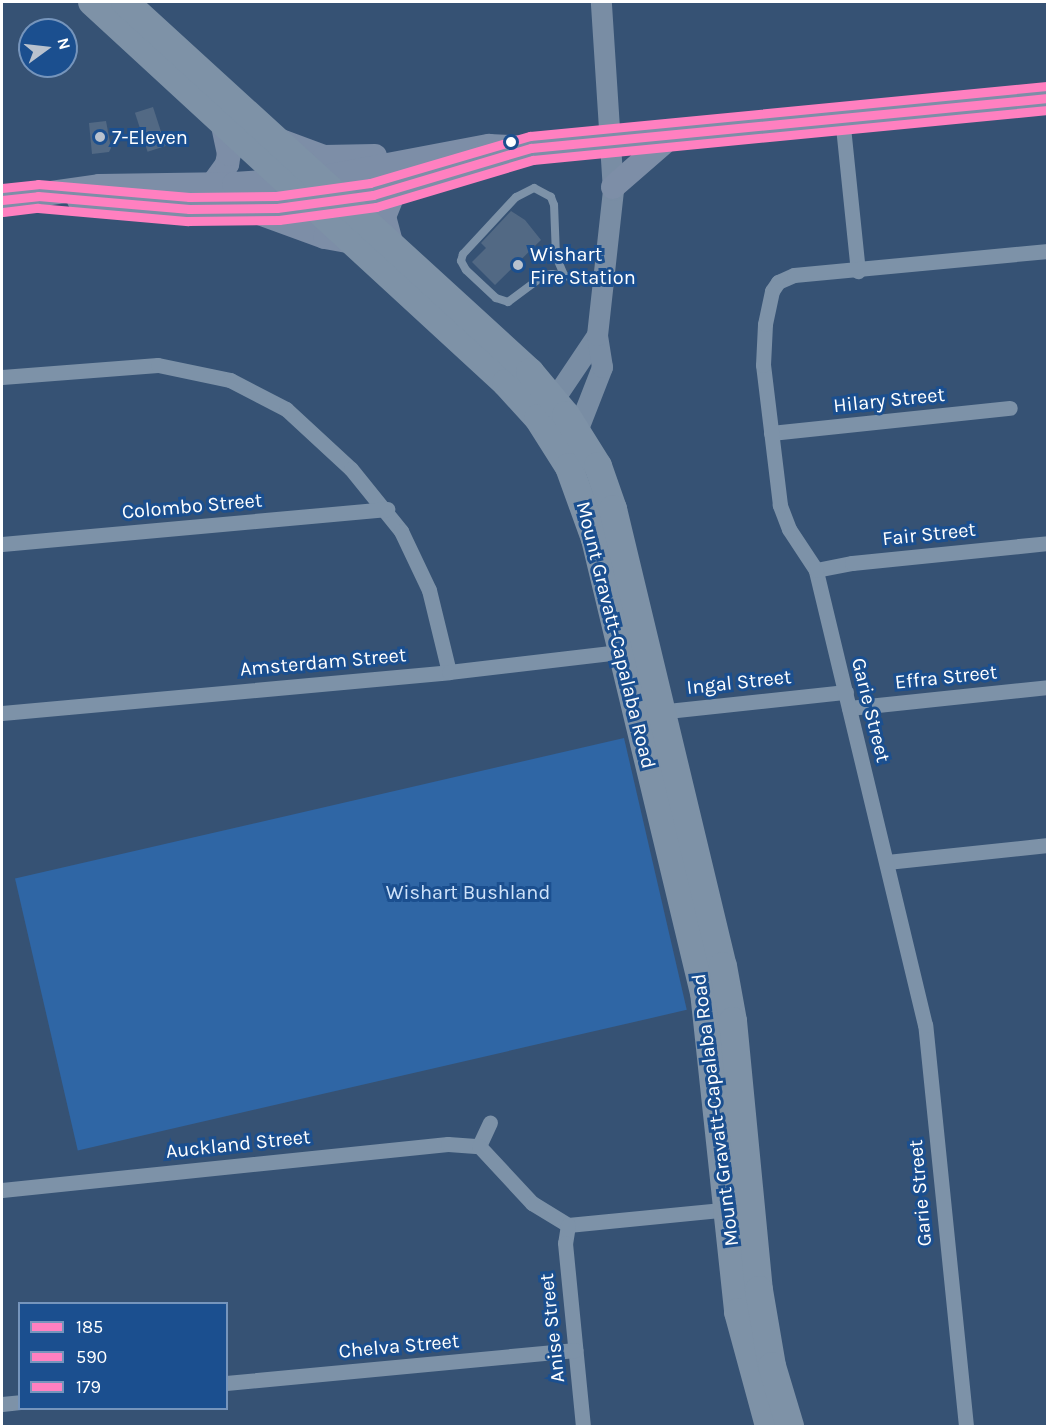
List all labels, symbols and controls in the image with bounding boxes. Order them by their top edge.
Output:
north arrow [18,18,78,78]
text: N [53,36,75,52]
place label: 7-Eleven [112,125,188,149]
marker: 7-Eleven [93,130,107,144]
unlabelled marker [505,136,517,148]
place label: Wishart Fire Station [530,242,636,289]
marker: Wishart Fire Station [511,258,525,272]
street label: Hilary Street [832,382,946,418]
street label: Colombo Street [121,488,263,524]
street label: Mount Gravatt-Capalaba Road [571,499,661,771]
street label: Fair Street [881,517,977,551]
street label: Amsterdam Street [239,643,407,681]
street label: Garie Street [846,655,896,765]
street label: Effra Street [894,660,998,694]
street label: Ingal Street [685,665,793,699]
park label: Wishart Bushland [386,880,550,904]
street label: Mount Gravatt-Capalaba Road [686,972,744,1248]
street label: Auckland Street [164,1124,312,1164]
street label: Garie Street [903,1139,937,1247]
street label: Anise Street [534,1272,570,1384]
legend [18,1302,228,1410]
text: 185 [76,1316,103,1338]
street label: Chelva Street [338,1329,460,1363]
text: 590 [76,1346,107,1368]
text: 179 [76,1376,101,1398]

